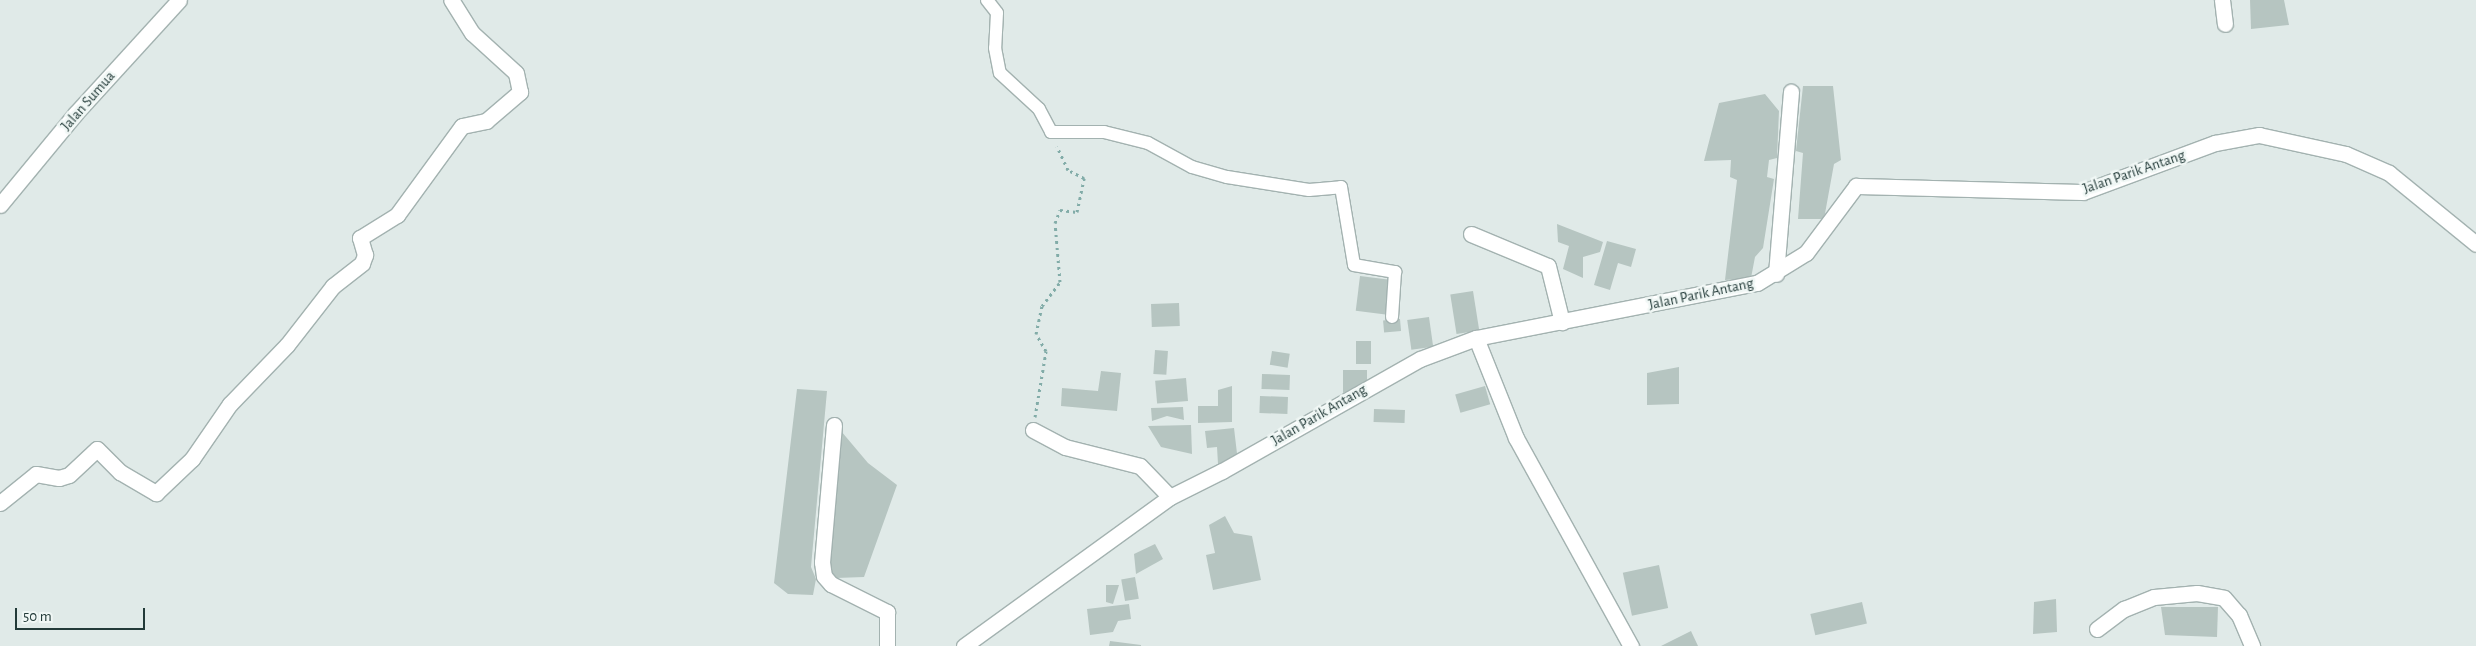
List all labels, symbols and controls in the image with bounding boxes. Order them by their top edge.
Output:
street label: Jalan Sumua [57,67,119,135]
street label: Jalan Parik Antang [2081,146,2187,198]
street label: Jalan Parik Antang [1647,274,1755,314]
street label: Jalan Parik Antang [1268,380,1370,450]
scale bar [18,598,148,630]
text: 50 m [23,609,52,624]

